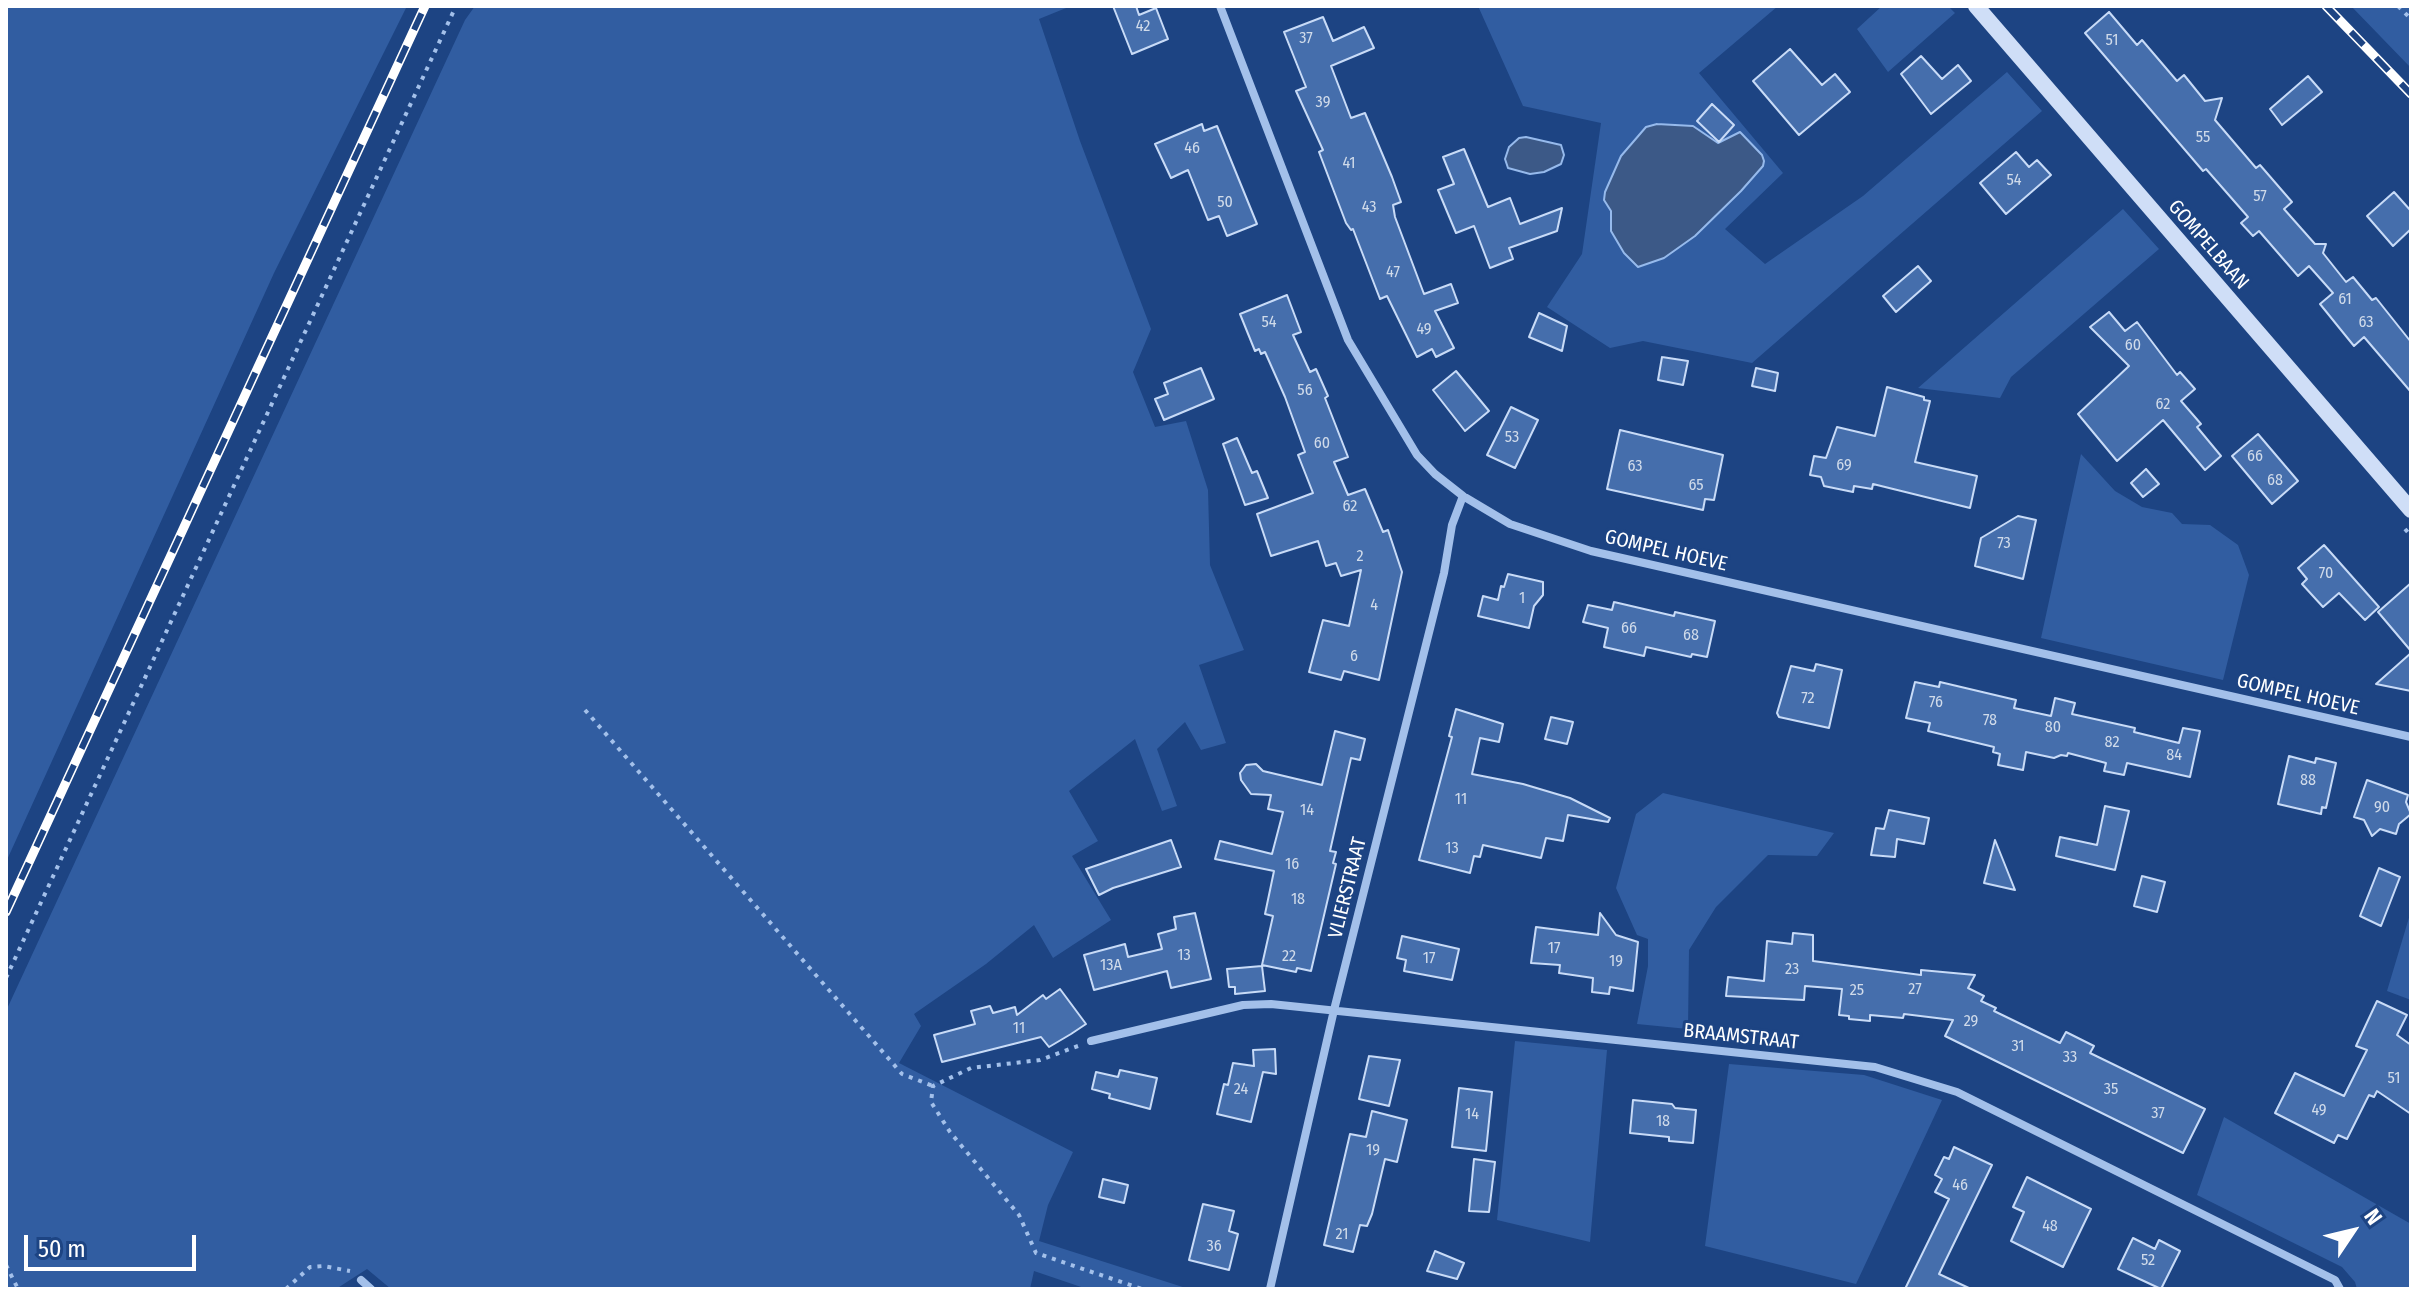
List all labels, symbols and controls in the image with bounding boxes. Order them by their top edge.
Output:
house number: 42 [1136,17,1150,37]
house number: 37 [1299,29,1313,49]
house number: 51 [2106,31,2118,51]
house number: 39 [1316,93,1330,113]
house number: 55 [2196,128,2210,148]
house number: 46 [1184,139,1200,159]
house number: 41 [1342,154,1356,174]
house number: 54 [2006,171,2022,191]
house number: 57 [2253,187,2267,207]
house number: 50 [1217,193,1233,213]
street label: GOMPELBAAN [2163,195,2253,295]
house number: 43 [1362,198,1376,218]
house number: 47 [1386,263,1400,283]
house number: 61 [2338,290,2352,310]
house number: 54 [1261,313,1277,333]
house number: 63 [2358,313,2374,333]
house number: 49 [1416,320,1432,340]
house number: 60 [2125,336,2141,356]
house number: 56 [1297,381,1313,401]
house number: 62 [2156,395,2170,415]
house number: 53 [1505,428,1519,448]
house number: 60 [1314,434,1330,454]
house number: 66 [2247,447,2263,467]
house number: 69 [1836,456,1852,476]
house number: 63 [1627,457,1643,477]
house number: 68 [2267,471,2283,491]
house number: 65 [1688,476,1704,496]
house number: 62 [1343,497,1357,517]
street label: GOMPEL HOEVE [1602,525,1730,577]
house number: 73 [1997,534,2011,554]
house number: 2 [1356,547,1364,567]
house number: 70 [2319,564,2333,584]
house number: 1 [1519,589,1525,609]
house number: 4 [1370,596,1378,616]
house number: 66 [1621,619,1637,639]
house number: 68 [1683,626,1699,646]
house number: 6 [1350,647,1358,667]
street label: GOMPEL HOEVE [2234,669,2362,721]
house number: 72 [1801,689,1815,709]
house number: 76 [1929,693,1943,713]
house number: 78 [1983,711,1997,731]
house number: 80 [2045,718,2061,738]
house number: 82 [2105,733,2119,753]
house number: 84 [2166,746,2182,766]
house number: 88 [2300,771,2316,791]
house number: 11 [1455,790,1467,810]
house number: 90 [2374,798,2390,818]
house number: 14 [1300,801,1314,821]
street label: VLIERSTRAAT [1324,835,1372,941]
house number: 13 [1445,839,1459,859]
house number: 16 [1285,855,1299,875]
house number: 18 [1291,890,1305,910]
house number: 17 [1548,939,1560,959]
house number: 13 [1177,946,1191,966]
house number: 22 [1282,947,1296,967]
house number: 17 [1423,949,1435,969]
house number: 19 [1609,952,1623,972]
house number: 13A [1100,956,1122,976]
house number: 23 [1785,960,1799,980]
house number: 27 [1908,980,1922,1000]
house number: 25 [1850,981,1864,1001]
house number: 29 [1964,1012,1978,1032]
house number: 11 [1013,1019,1025,1039]
street label: BRAAMSTRAAT [1682,1019,1800,1055]
house number: 31 [2011,1037,2025,1057]
house number: 33 [2063,1048,2077,1068]
house number: 51 [2388,1069,2400,1089]
house number: 24 [1234,1080,1248,1100]
house number: 35 [2104,1080,2118,1100]
house number: 49 [2311,1101,2327,1121]
house number: 37 [2151,1104,2165,1124]
house number: 14 [1465,1105,1479,1125]
house number: 18 [1656,1112,1670,1132]
house number: 19 [1366,1141,1380,1161]
house number: 46 [1952,1176,1968,1196]
north arrow [2313,1191,2393,1271]
text: N [2358,1204,2388,1230]
house number: 48 [2042,1217,2058,1237]
scale bar [28,1219,200,1269]
house number: 21 [1336,1225,1348,1245]
text: 50 m [38,1235,86,1263]
house number: 36 [1206,1237,1222,1257]
house number: 52 [2141,1251,2155,1271]

